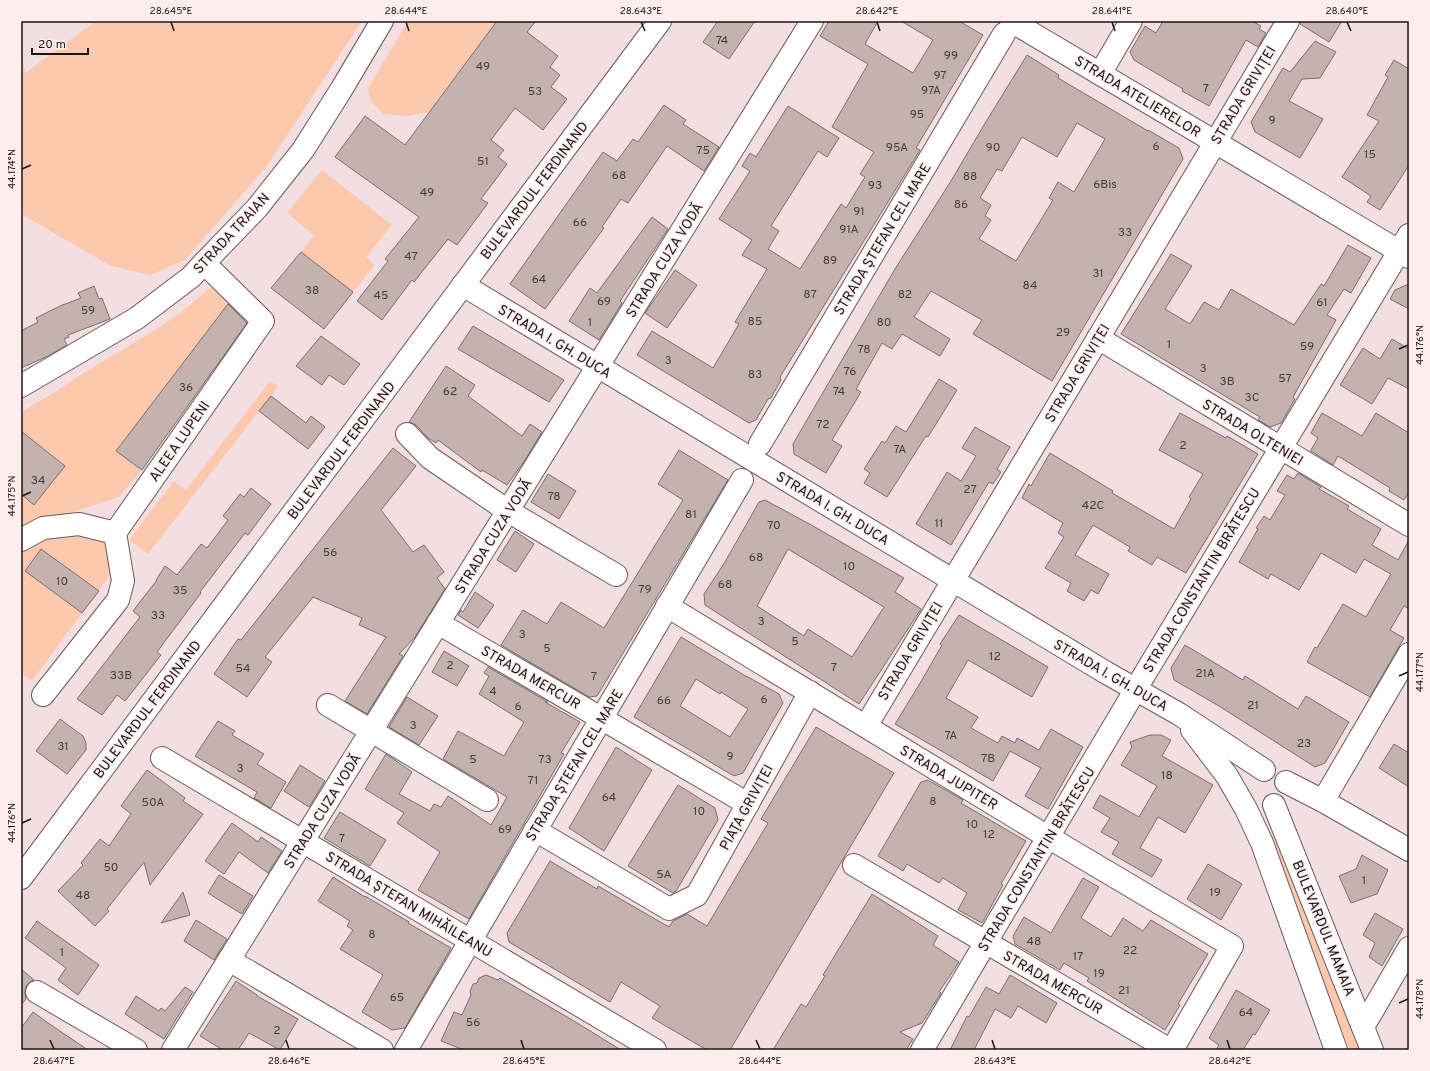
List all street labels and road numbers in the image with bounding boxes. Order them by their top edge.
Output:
street label: STRADA GRIVIȚEI [1208,43,1280,148]
street label: STRADA ATELIERELOR [1071,53,1203,142]
street label: BULEVARDUL FERDINAND [478,119,593,263]
street label: STRADA ȘTEFAN CEL MARE [831,161,935,319]
street label: STRADA TRAIAN [190,190,274,278]
street label: STRADA CUZA VODĂ [622,200,708,321]
street label: STRADA I. GH. DUCA [494,302,614,383]
street label: STRADA GRIVIȚEI [1042,321,1114,426]
street label: BULEVARDUL FERDINAND [285,379,400,523]
street label: STRADA OLTENIEI [1199,396,1306,470]
street label: ALEEA LUPENI [146,398,214,485]
street label: STRADA I. GH. DUCA [772,469,892,550]
street label: STRADA CUZA VODĂ [451,476,537,597]
street label: STRADA CONSTANTIN BRĂTESCU [1139,485,1264,676]
street label: STRADA GRIVIȚEI [875,599,947,704]
street label: STRADA I. GH. DUCA [1050,637,1170,716]
street label: BULEVARDUL FERDINAND [91,638,206,782]
street label: STRADA MERCUR [477,643,583,714]
street label: STRADA ȘTEFAN CEL MARE [523,687,627,845]
street label: STRADA JUPITER [896,742,1000,814]
street label: STRADA CUZA VODĂ [280,751,366,872]
street label: PIAȚA GRIVIȚEI [717,762,778,854]
street label: STRADA CONSTANTIN BRĂTESCU [974,764,1099,955]
street label: STRADA ȘTEFAN MIHĂILEANU [322,848,495,962]
street label: BULEVARDUL MAMAIA [1288,858,1358,999]
street label: STRADA MERCUR [999,948,1105,1019]

